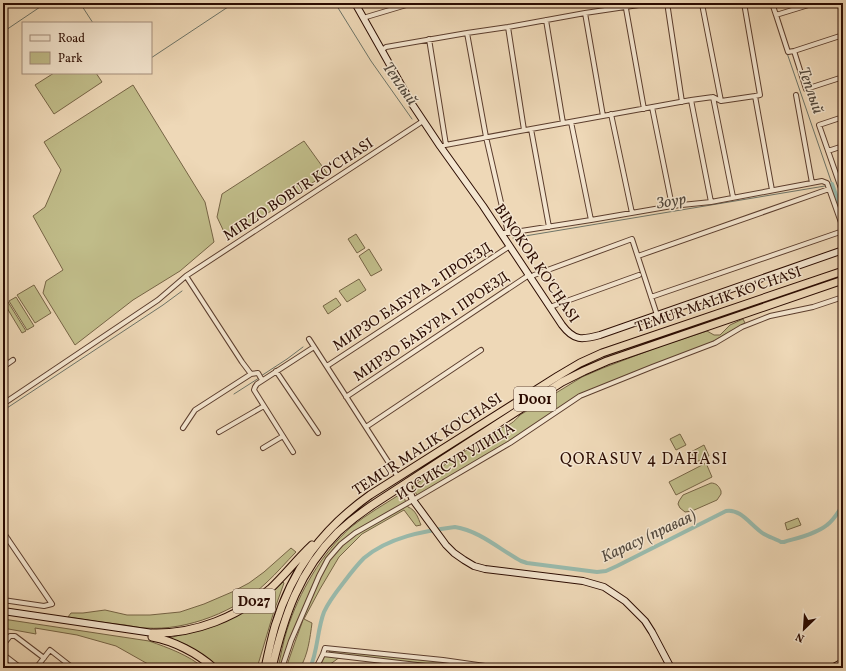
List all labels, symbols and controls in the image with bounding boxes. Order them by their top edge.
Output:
legend [22,22,152,74]
text: Road [58,31,85,47]
text: Park [58,51,83,67]
water label: Теплый [377,58,422,110]
water label: Теплый [792,64,828,117]
street label: MIRZO BOBUR KO‘CHASI [220,134,378,247]
water label: Зоур [654,188,688,216]
street label: BINOKOR KO'CHASI [488,200,583,327]
street label: МИРЗО БАБУРА 2 ПРОЕЗД [329,238,497,357]
street label: TEMUR MALIK KO'CHASI [632,262,805,339]
street label: МИРЗО БАБУРА 1 ПРОЕЗД [350,267,514,387]
road number: D001 [514,387,556,411]
street label: TEMUR MALIK KO'CHASI [349,389,507,502]
street label: ИССИКСУВ УЛИЦА [392,418,520,506]
district label: QORASUV 4 DAHASI [560,449,728,471]
water label: Карасу (правая) [598,505,700,569]
road number: D027 [233,589,275,613]
north arrow [784,609,824,649]
text: N [794,628,807,645]

